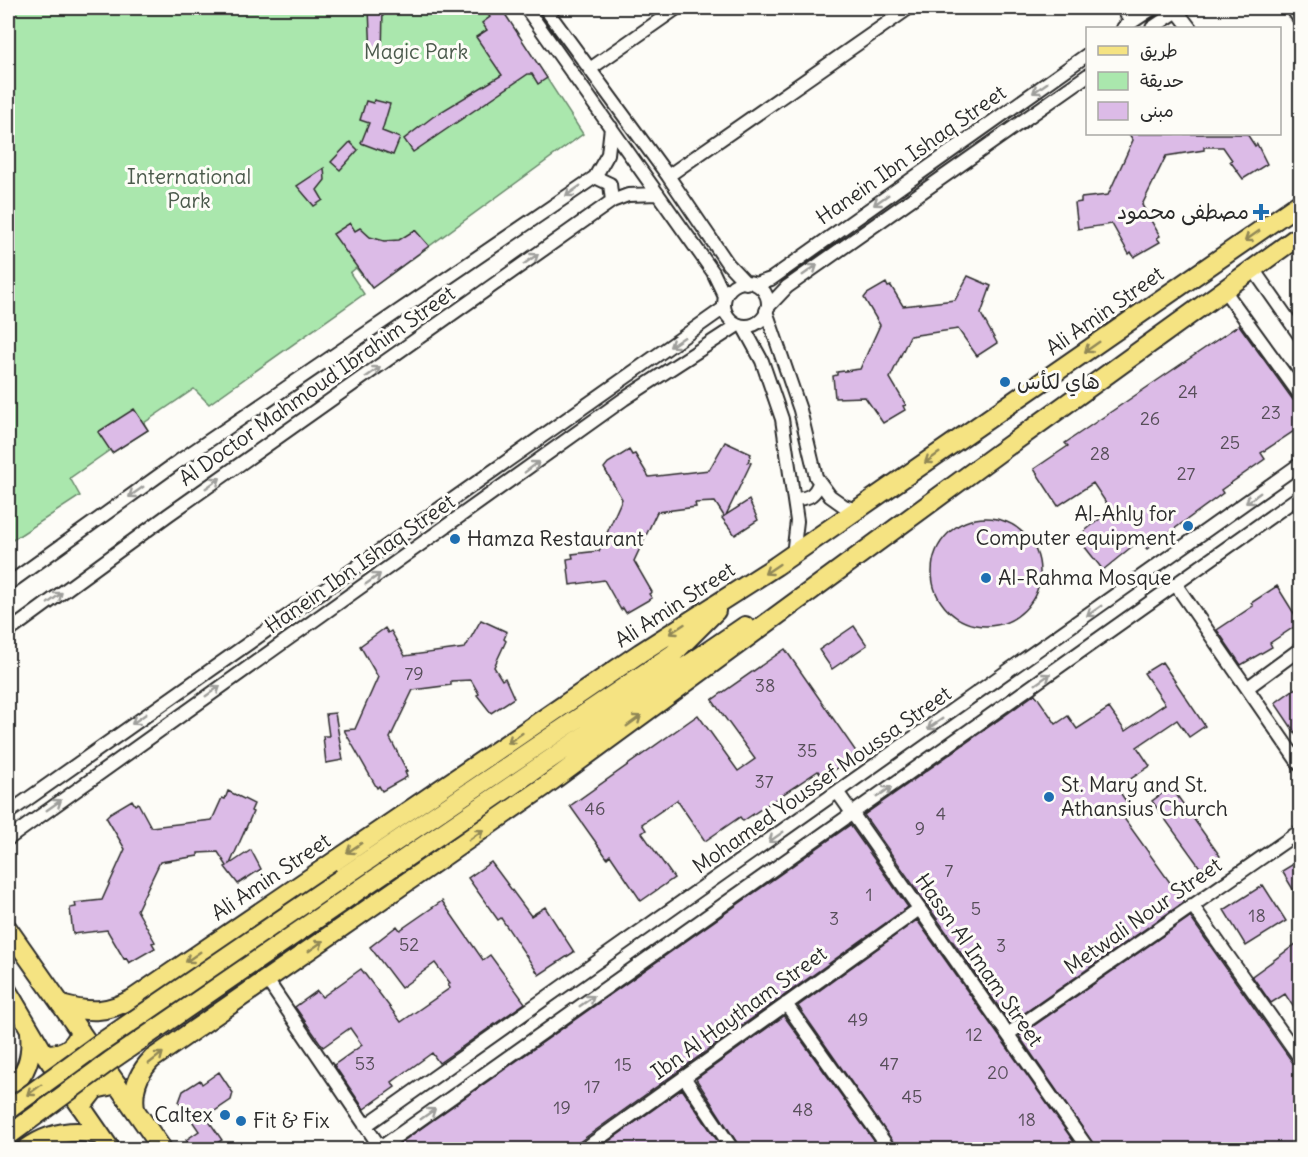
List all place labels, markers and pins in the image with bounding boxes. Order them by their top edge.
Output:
place label: مصطفى محمود [1117,198,1249,226]
marker: مصطفى محمود [1254,205,1268,219]
place label: هاي لكأس [1017,368,1100,397]
marker: هاي لكأس [998,375,1012,389]
place label: Al-Ahly for Computer equipment [976,500,1176,551]
marker: Al-Ahly for Computer equipment [1181,519,1195,533]
place label: Hamza Restaurant [467,525,644,552]
marker: Hamza Restaurant [448,532,462,546]
place label: Al-Rahma Mosque [998,564,1171,591]
marker: Al-Rahma Mosque [979,571,993,585]
place label: St. Mary and St. Athansius Church [1061,771,1228,822]
marker: St. Mary and St. Athansius Church [1042,790,1056,804]
place label: Caltex [154,1101,213,1128]
place label: Fit & Fix [253,1107,330,1134]
marker: Caltex [218,1108,232,1122]
marker: Fit & Fix [234,1114,248,1128]

